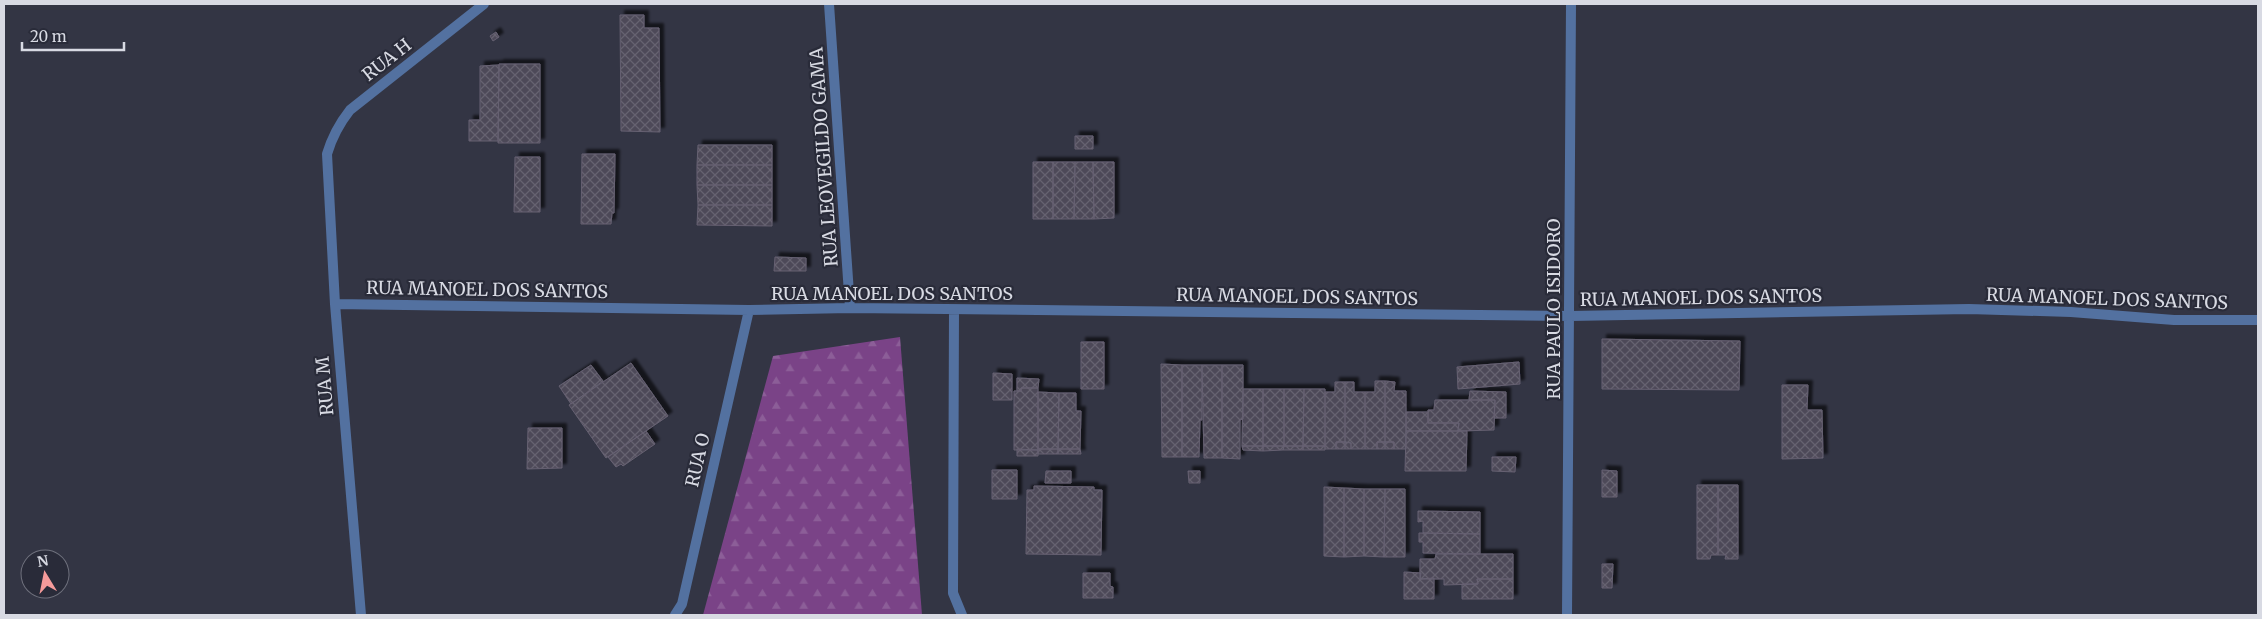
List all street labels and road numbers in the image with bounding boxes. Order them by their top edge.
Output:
street label: RUA H [358,33,416,86]
street label: RUA LEOVEGILDO GAMA [804,46,843,268]
street label: RUA PAULO ISIDORO [1542,218,1565,400]
street label: RUA MANOEL DOS SANTOS [366,276,609,303]
street label: RUA MANOEL DOS SANTOS [771,282,1013,305]
street label: RUA MANOEL DOS SANTOS [1176,283,1419,310]
street label: RUA MANOEL DOS SANTOS [1986,283,2229,314]
street label: RUA MANOEL DOS SANTOS [1580,284,1822,311]
street label: RUA M [310,355,339,417]
street label: RUA O [680,431,715,489]

